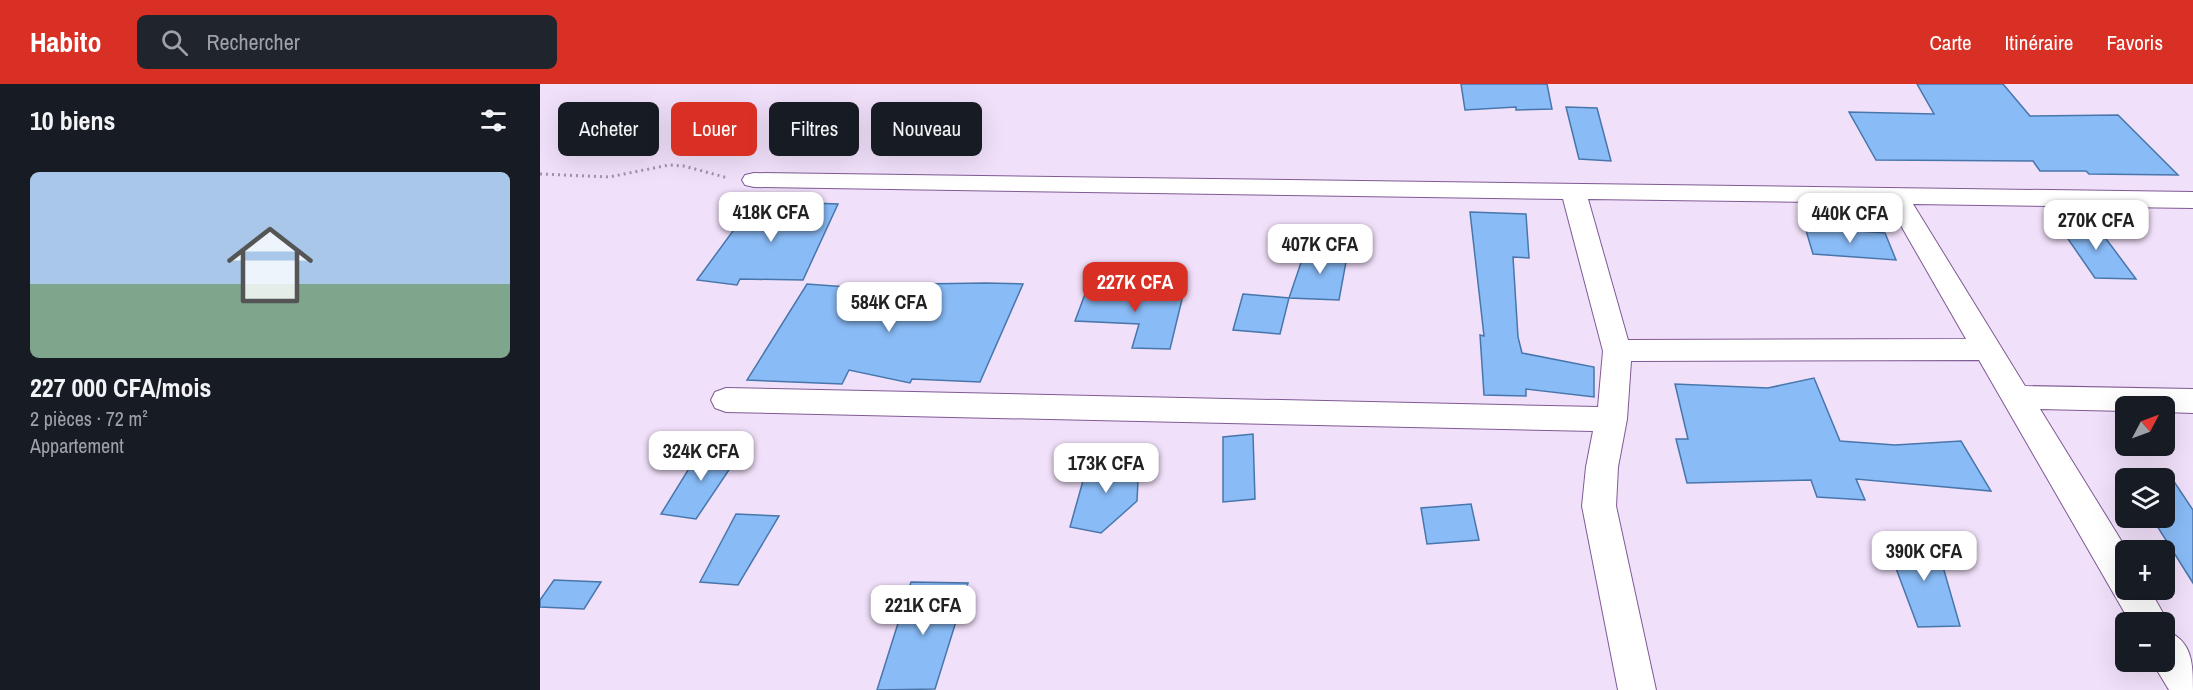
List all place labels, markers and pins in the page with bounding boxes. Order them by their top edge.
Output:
pin: 418K CFA [709,192,833,243]
pin: 440K CFA [1788,193,1912,244]
pin: 270K CFA [2034,200,2158,251]
pin: 407K CFA [1258,224,1382,275]
pin: 227K CFA [1073,262,1197,313]
pin: 584K CFA [827,282,951,333]
pin: 324K CFA [639,431,763,482]
pin: 173K CFA [1044,443,1168,494]
pin: 390K CFA [1862,531,1986,582]
pin: 221K CFA [861,585,985,636]

